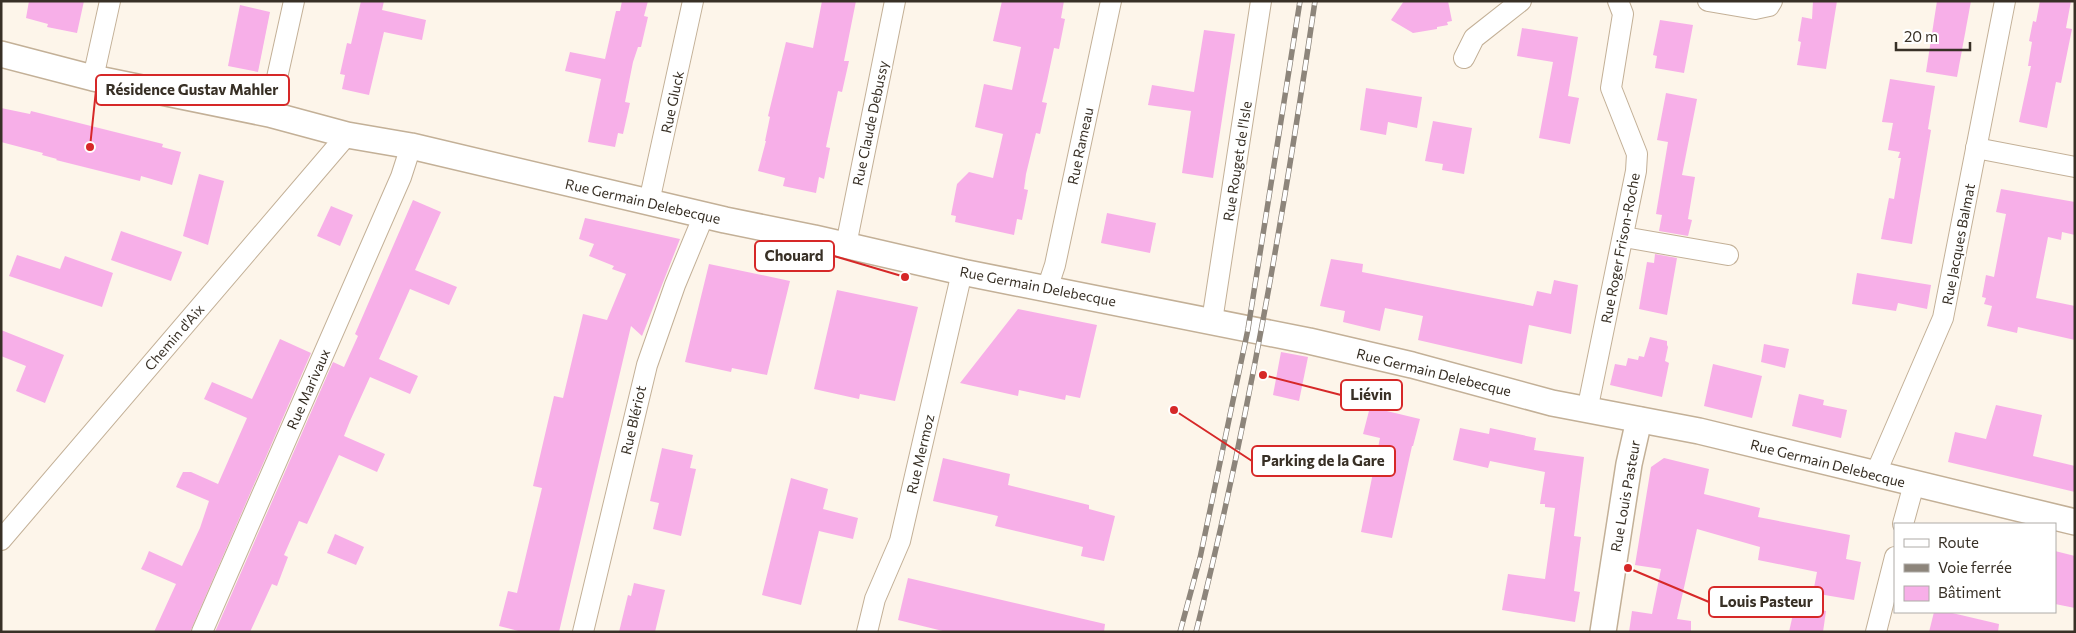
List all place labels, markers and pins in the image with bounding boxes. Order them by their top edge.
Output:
callout: Résidence Gustav Mahler [96,75,289,105]
callout: Chouard [755,241,834,271]
callout: Liévin [1341,380,1402,410]
callout: Parking de la Gare [1252,446,1395,476]
callout: Louis Pasteur [1709,587,1823,617]

